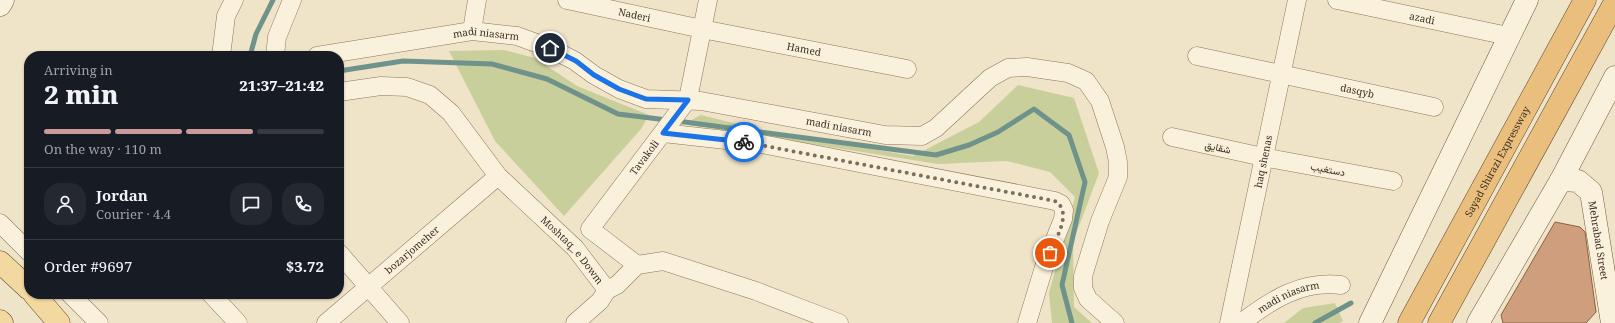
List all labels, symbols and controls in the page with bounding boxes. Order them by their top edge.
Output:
street label: Naderi [617,4,653,25]
street label: azadi [1408,8,1437,28]
street label: madi niasarm [452,24,520,43]
pin [533,31,567,65]
icon: home [539,37,561,59]
street label: Hamed [786,39,822,59]
text: Arriving in [44,61,113,79]
text: 21:37–21:42 [239,75,324,95]
text: 2 min [44,76,119,112]
street label: dasqyb [1339,80,1376,101]
street label: Sayad Shirazi Expressway [1461,103,1533,219]
street label: madi niasarm [805,114,874,140]
courier [724,122,764,162]
icon: bike [733,131,755,153]
street label: haq shenas [1251,133,1275,189]
street label: Tavakoli [626,136,662,178]
street label: شقایق [1204,137,1232,157]
text: On the way · 110 m [44,140,162,158]
street label: دستغیب [1310,159,1347,179]
button: person [44,183,86,225]
button: chat [230,183,272,225]
button: phone [282,183,324,225]
text: Jordan [96,185,148,205]
street label: Mehrabad Street [1586,200,1612,281]
text: Courier · 4.4 [96,205,171,223]
street label: Moshtaq_ e Dowm [538,213,607,287]
street label: bozarjomeher [382,222,442,277]
pin [1033,236,1067,270]
icon: bag [1039,242,1061,264]
text: Order #9697 [44,256,132,276]
text: $3.72 [286,256,324,276]
street label: madi niasarm [1255,278,1321,316]

